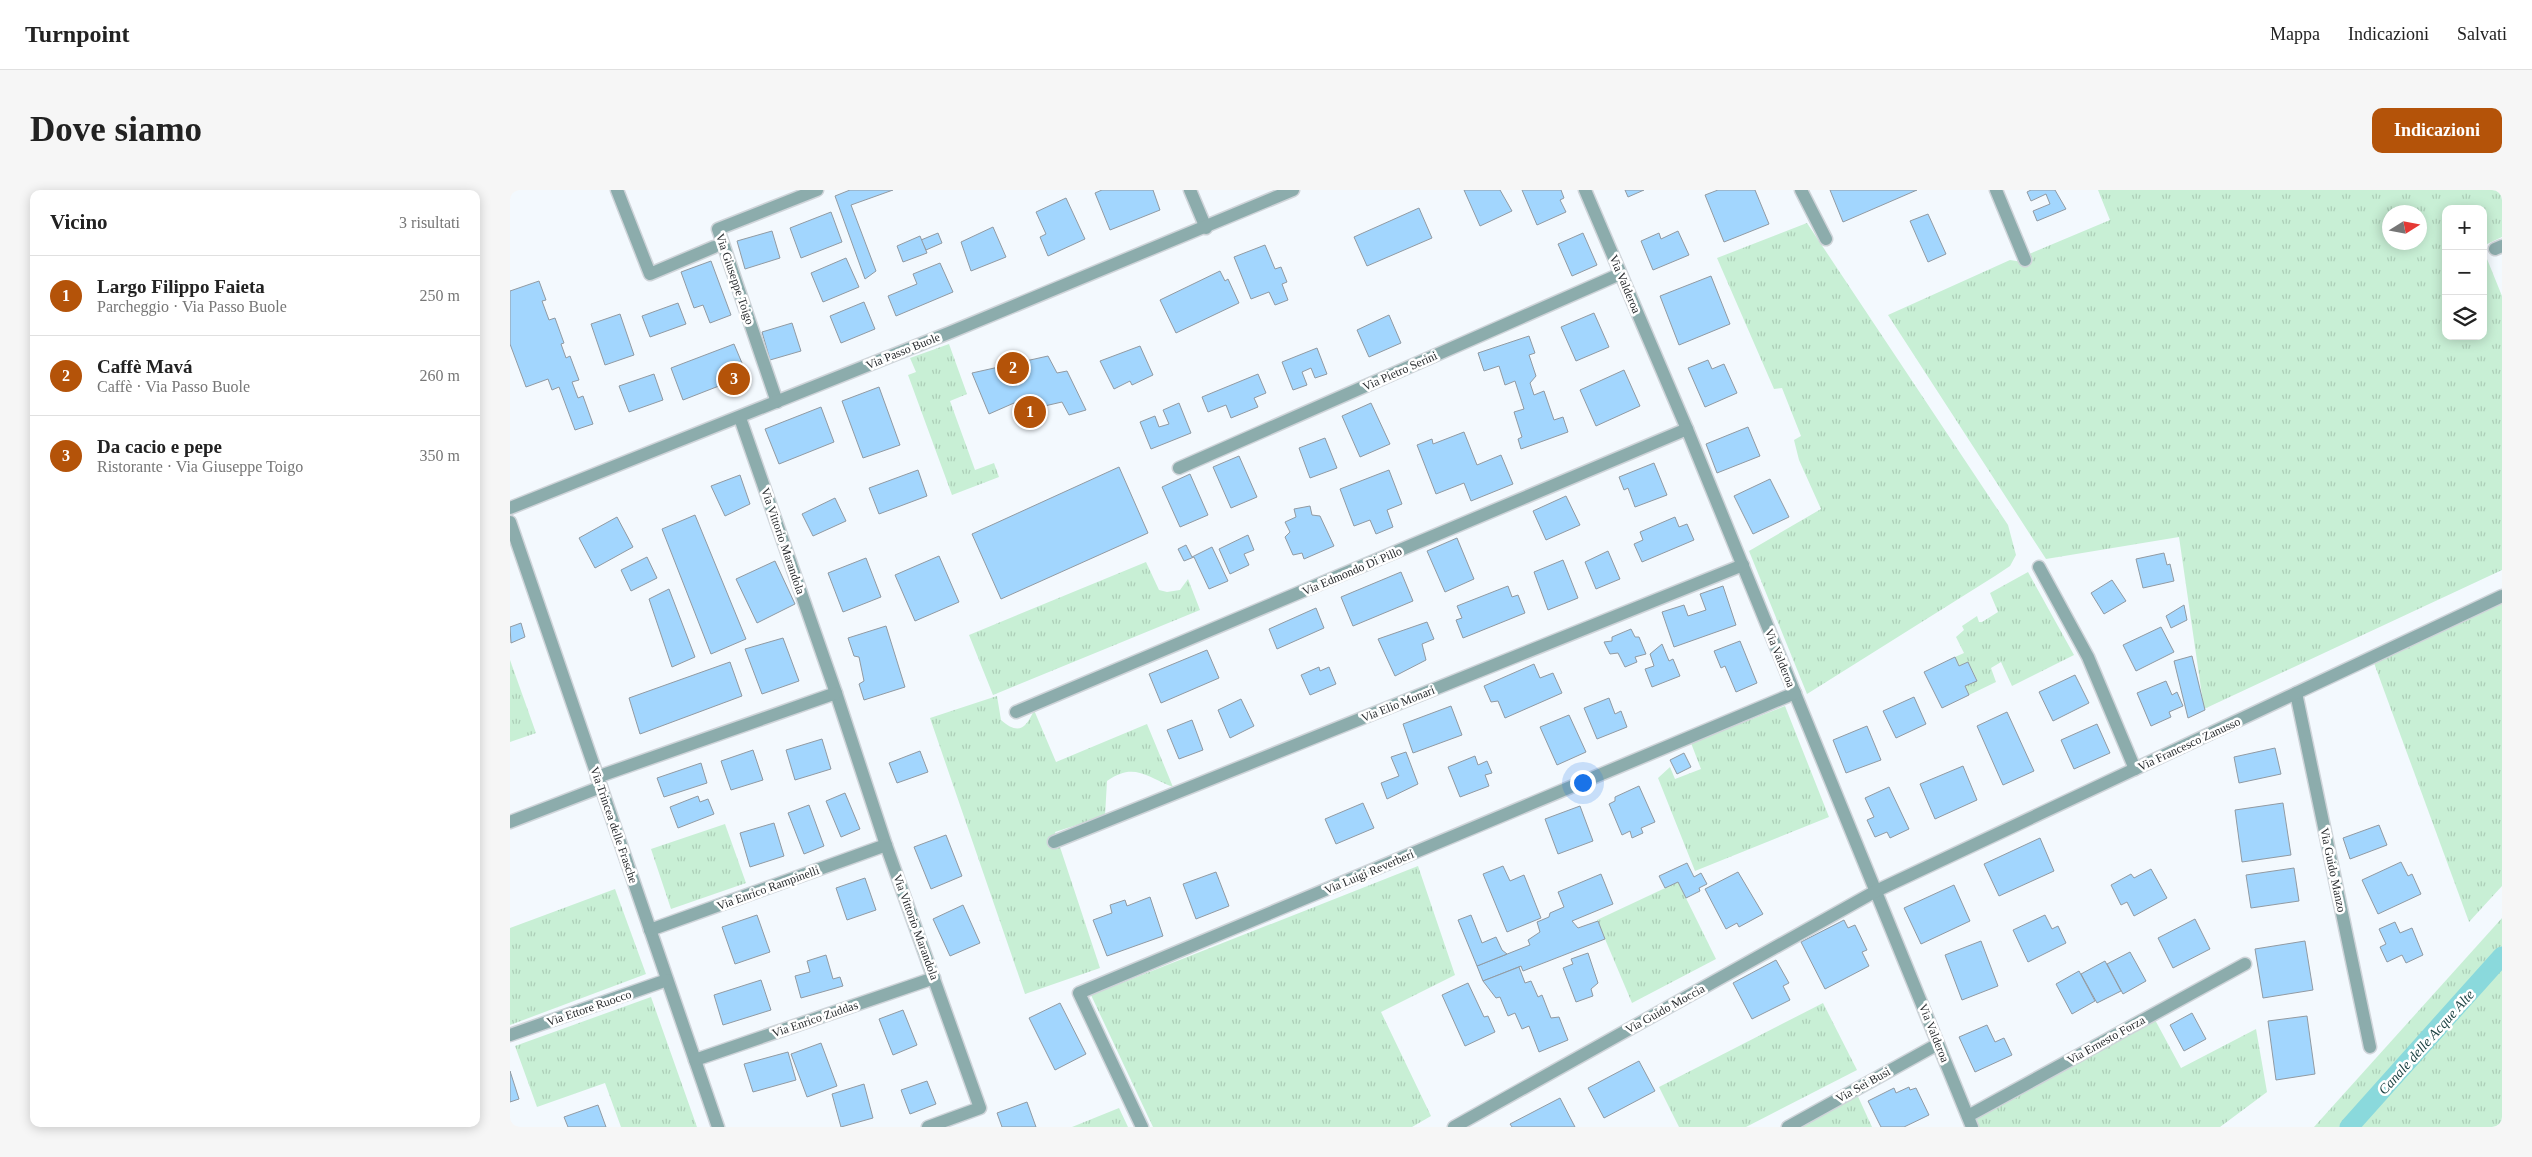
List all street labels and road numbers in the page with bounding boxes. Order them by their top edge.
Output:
street label: Via Giuseppe Toigo [713,232,757,326]
street label: Via Valderoa [1606,253,1644,316]
street label: Via Passo Buole [864,330,942,372]
street label: Via Pietro Serini [1361,348,1440,394]
street label: Via Vittorio Marandola [758,486,808,597]
street label: Via Edmondo Di Pillo [1300,544,1404,598]
street label: Via Valderoa [1762,627,1798,690]
street label: Via Elio Monari [1359,683,1437,725]
street label: Via Francesco Zanusso [2136,714,2242,774]
street label: Via Trincea delle Frasche [587,765,641,885]
street label: Via Guido Manzo [2317,827,2349,913]
street label: Via Luigi Reverberi [1322,847,1416,897]
street label: Via Enrico Rampinelli [715,863,822,913]
street label: Via Vittorio Marandola [890,872,942,982]
street label: Via Guido Moccia [1623,981,1708,1037]
street label: Via Ettore Ruocco [545,987,633,1029]
street label: Via Enrico Zuddas [770,998,860,1040]
street label: Via Valderoa [1916,1002,1952,1065]
street label: Via Ernesto Forza [2065,1013,2148,1067]
street label: Via Sei Busi [1833,1064,1893,1106]

